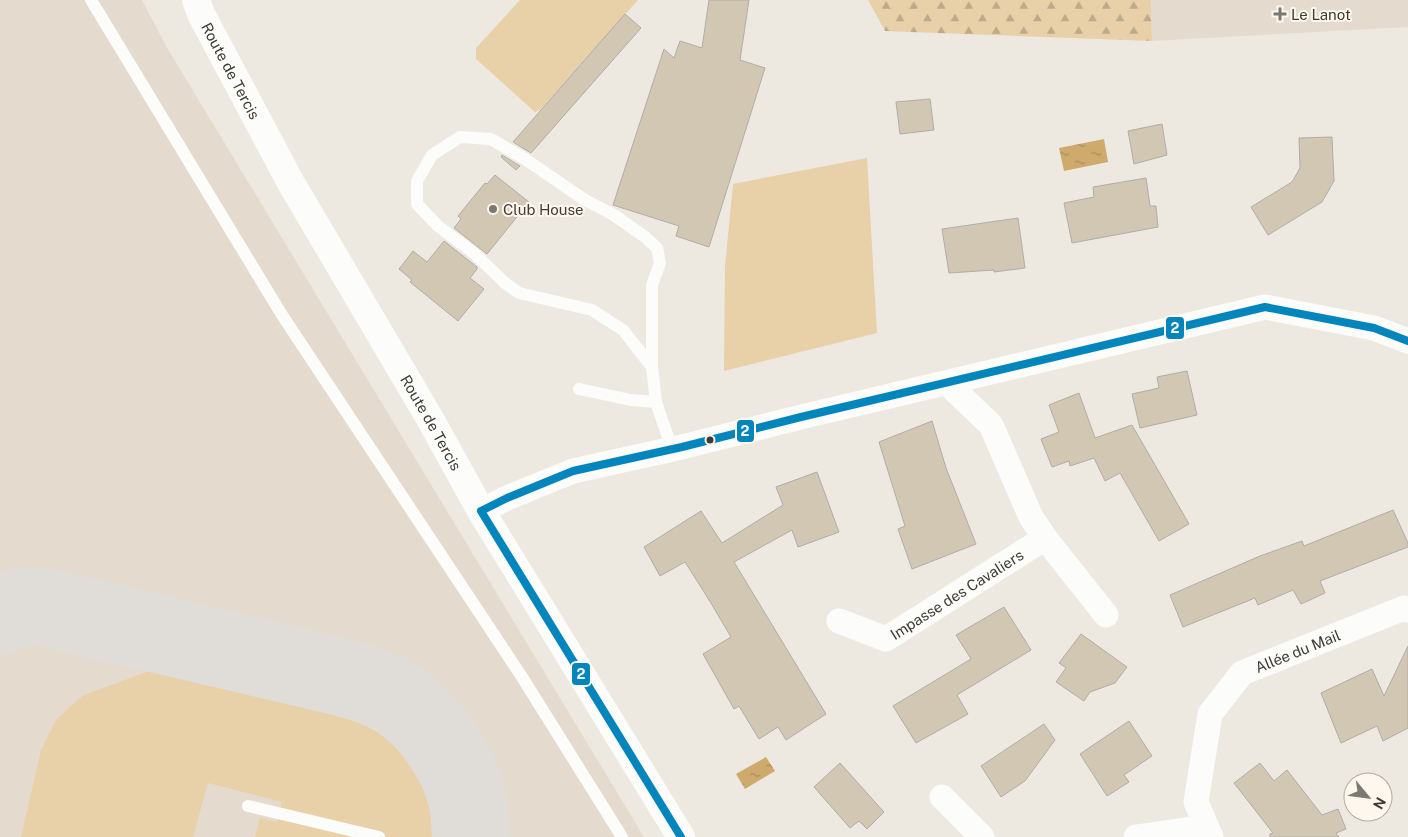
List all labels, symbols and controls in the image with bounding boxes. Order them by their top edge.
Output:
place label: Le Lanot [1291,6,1351,23]
marker: Le Lanot [1273,7,1287,21]
street label: Route de Tercis [198,19,264,122]
place label: Club House [503,201,584,218]
marker: Club House [487,203,499,215]
line badge: 2 [1165,316,1185,340]
text: 2 [1171,320,1180,336]
street label: Route de Tercis [398,372,465,473]
line badge: 2 [736,419,755,443]
text: 2 [741,423,750,439]
unlabelled marker [705,435,715,445]
street label: Impasse des Cavaliers [887,546,1026,643]
street label: Allée du Mail [1252,626,1343,676]
line badge: 2 [571,662,591,686]
text: 2 [577,666,586,682]
north arrow [1343,772,1393,822]
text: N [1370,795,1389,812]

